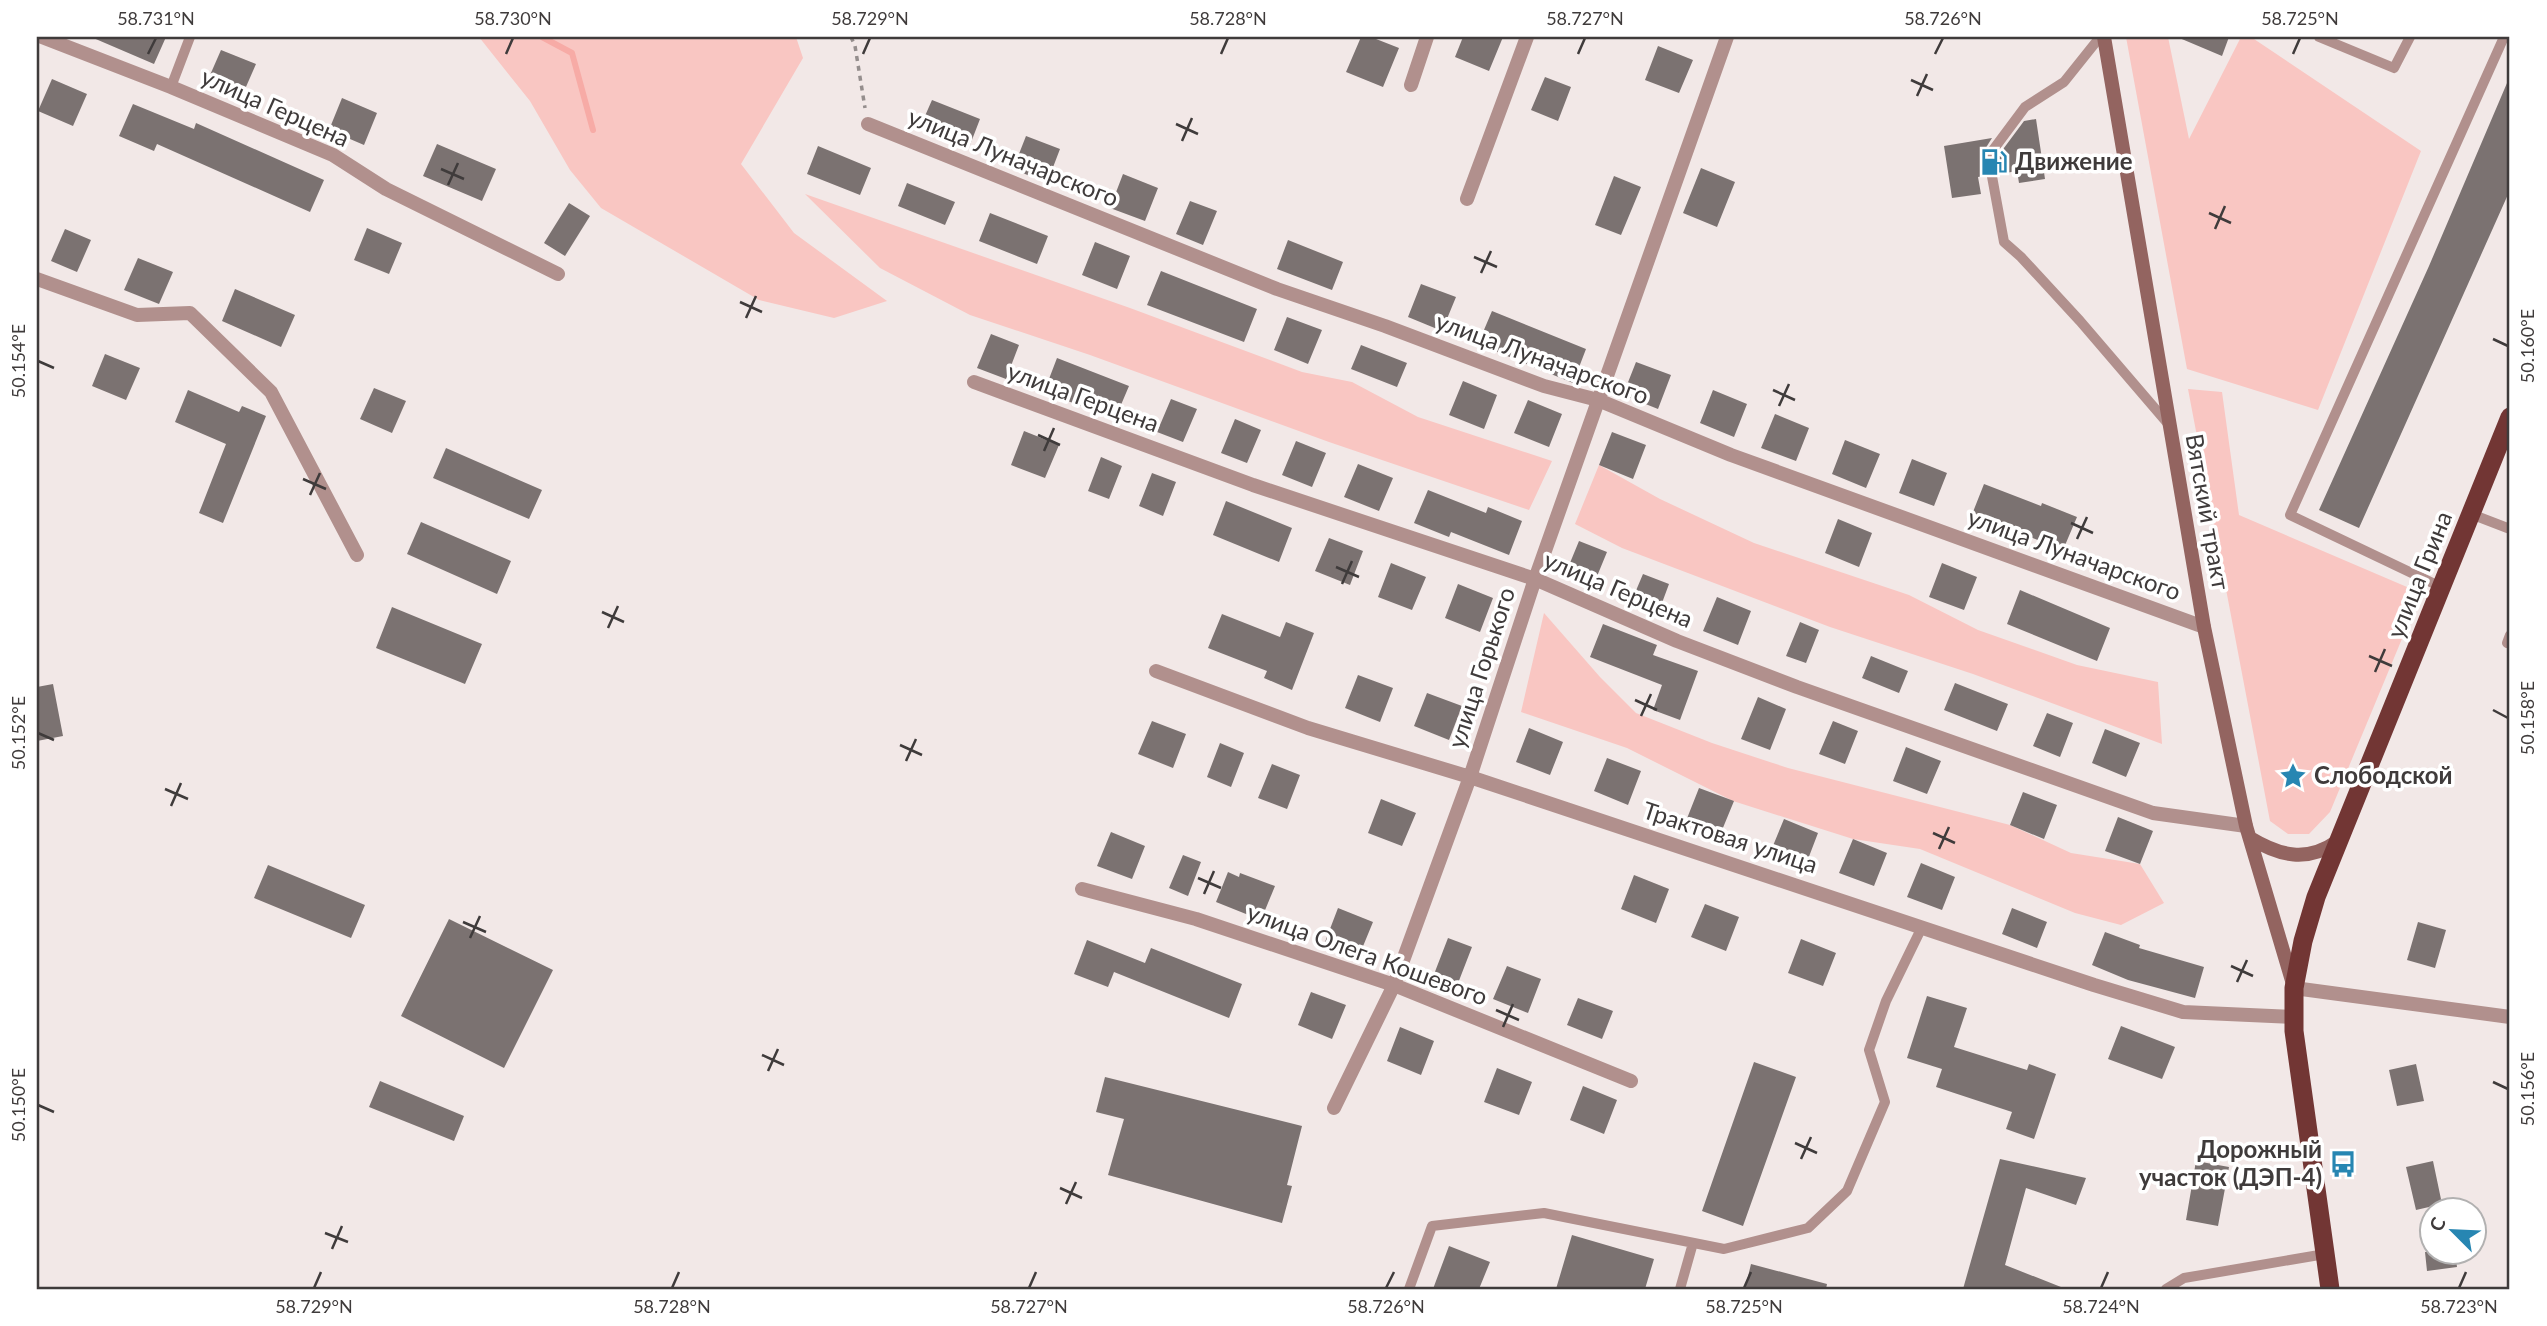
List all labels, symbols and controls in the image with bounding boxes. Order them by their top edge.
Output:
text: 58.731°N [117,7,195,29]
text: 58.730°N [474,7,552,29]
text: 58.729°N [831,7,909,29]
text: 58.728°N [1189,7,1267,29]
text: 58.727°N [1546,7,1624,29]
text: 58.726°N [1904,7,1982,29]
text: 58.725°N [2261,7,2339,29]
street label: улица Герцена [197,61,354,152]
street label: улица Луначарского [904,101,1123,212]
place label: Движение [2015,146,2133,175]
fuel station icon: Движение [1979,147,2009,177]
street label: улица Луначарского [1432,306,1653,410]
text: 50.160°E [2516,309,2538,383]
text: 50.154°E [7,324,29,398]
street label: улица Герцена [1004,356,1163,437]
street label: Вятский тракт [2180,431,2236,592]
street label: улица Луначарского [1964,502,2185,606]
street label: улица Грина [2380,507,2457,642]
street label: улица Герцена [1540,544,1697,633]
street label: улица Горького [1441,583,1520,752]
text: 50.158°E [2516,681,2538,755]
text: 50.152°E [7,696,29,770]
place label: Слободской [2314,760,2453,789]
place icon: Слободской [2278,761,2308,791]
street label: Трактовая улица [1639,795,1821,878]
street label: улица Олега Кошевого [1243,897,1492,1011]
text: 50.156°E [2516,1052,2538,1126]
text: 50.150°E [7,1068,29,1142]
place label: Дорожный участок (ДЭП-4) [2139,1134,2322,1191]
bus stop icon: Дорожный участок (ДЭП-4) [2328,1149,2358,1179]
north arrow [2418,1196,2488,1266]
text: С [2424,1213,2450,1234]
text: 58.729°N [275,1295,353,1317]
text: 58.728°N [633,1295,711,1317]
text: 58.727°N [990,1295,1068,1317]
text: 58.726°N [1347,1295,1425,1317]
text: 58.725°N [1705,1295,1783,1317]
text: 58.724°N [2062,1295,2140,1317]
text: 58.723°N [2420,1295,2498,1317]

